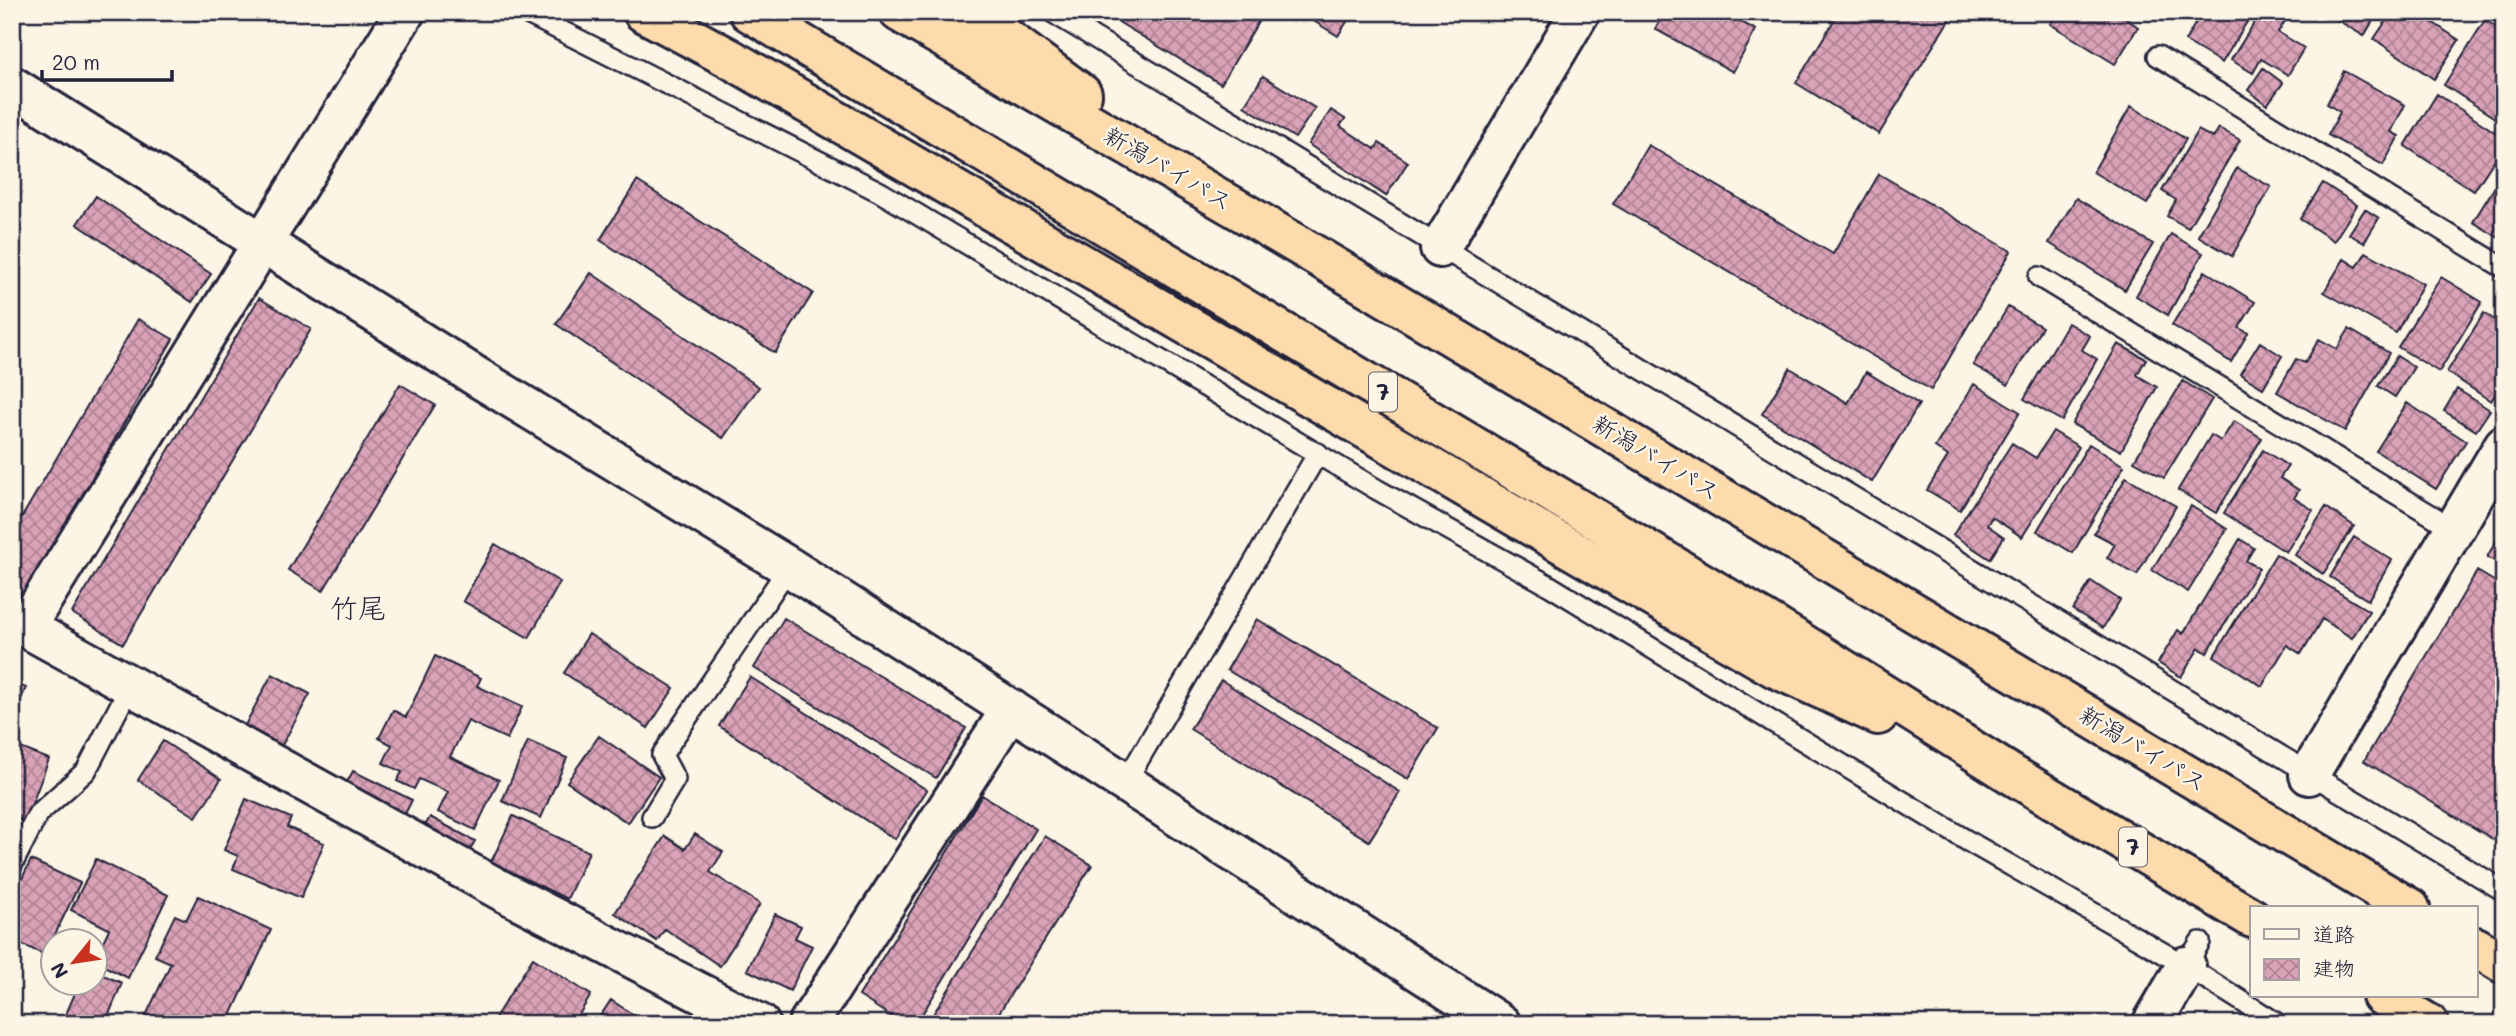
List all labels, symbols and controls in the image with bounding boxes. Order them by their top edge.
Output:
scale bar [42,38,172,82]
text: 20 m [52,48,100,75]
street label: 新潟バイパス [1099,118,1239,217]
road number: 7 [1369,372,1397,412]
street label: 新潟バイパス [1587,406,1726,507]
district label: 竹尾 [330,589,386,625]
street label: 新潟バイパス [2074,697,2213,798]
road number: 7 [2119,828,2147,866]
legend [2250,906,2478,998]
text: 道路 [2313,920,2355,947]
north arrow [38,928,108,998]
text: 建物 [2313,954,2355,981]
text: N [44,958,73,983]

